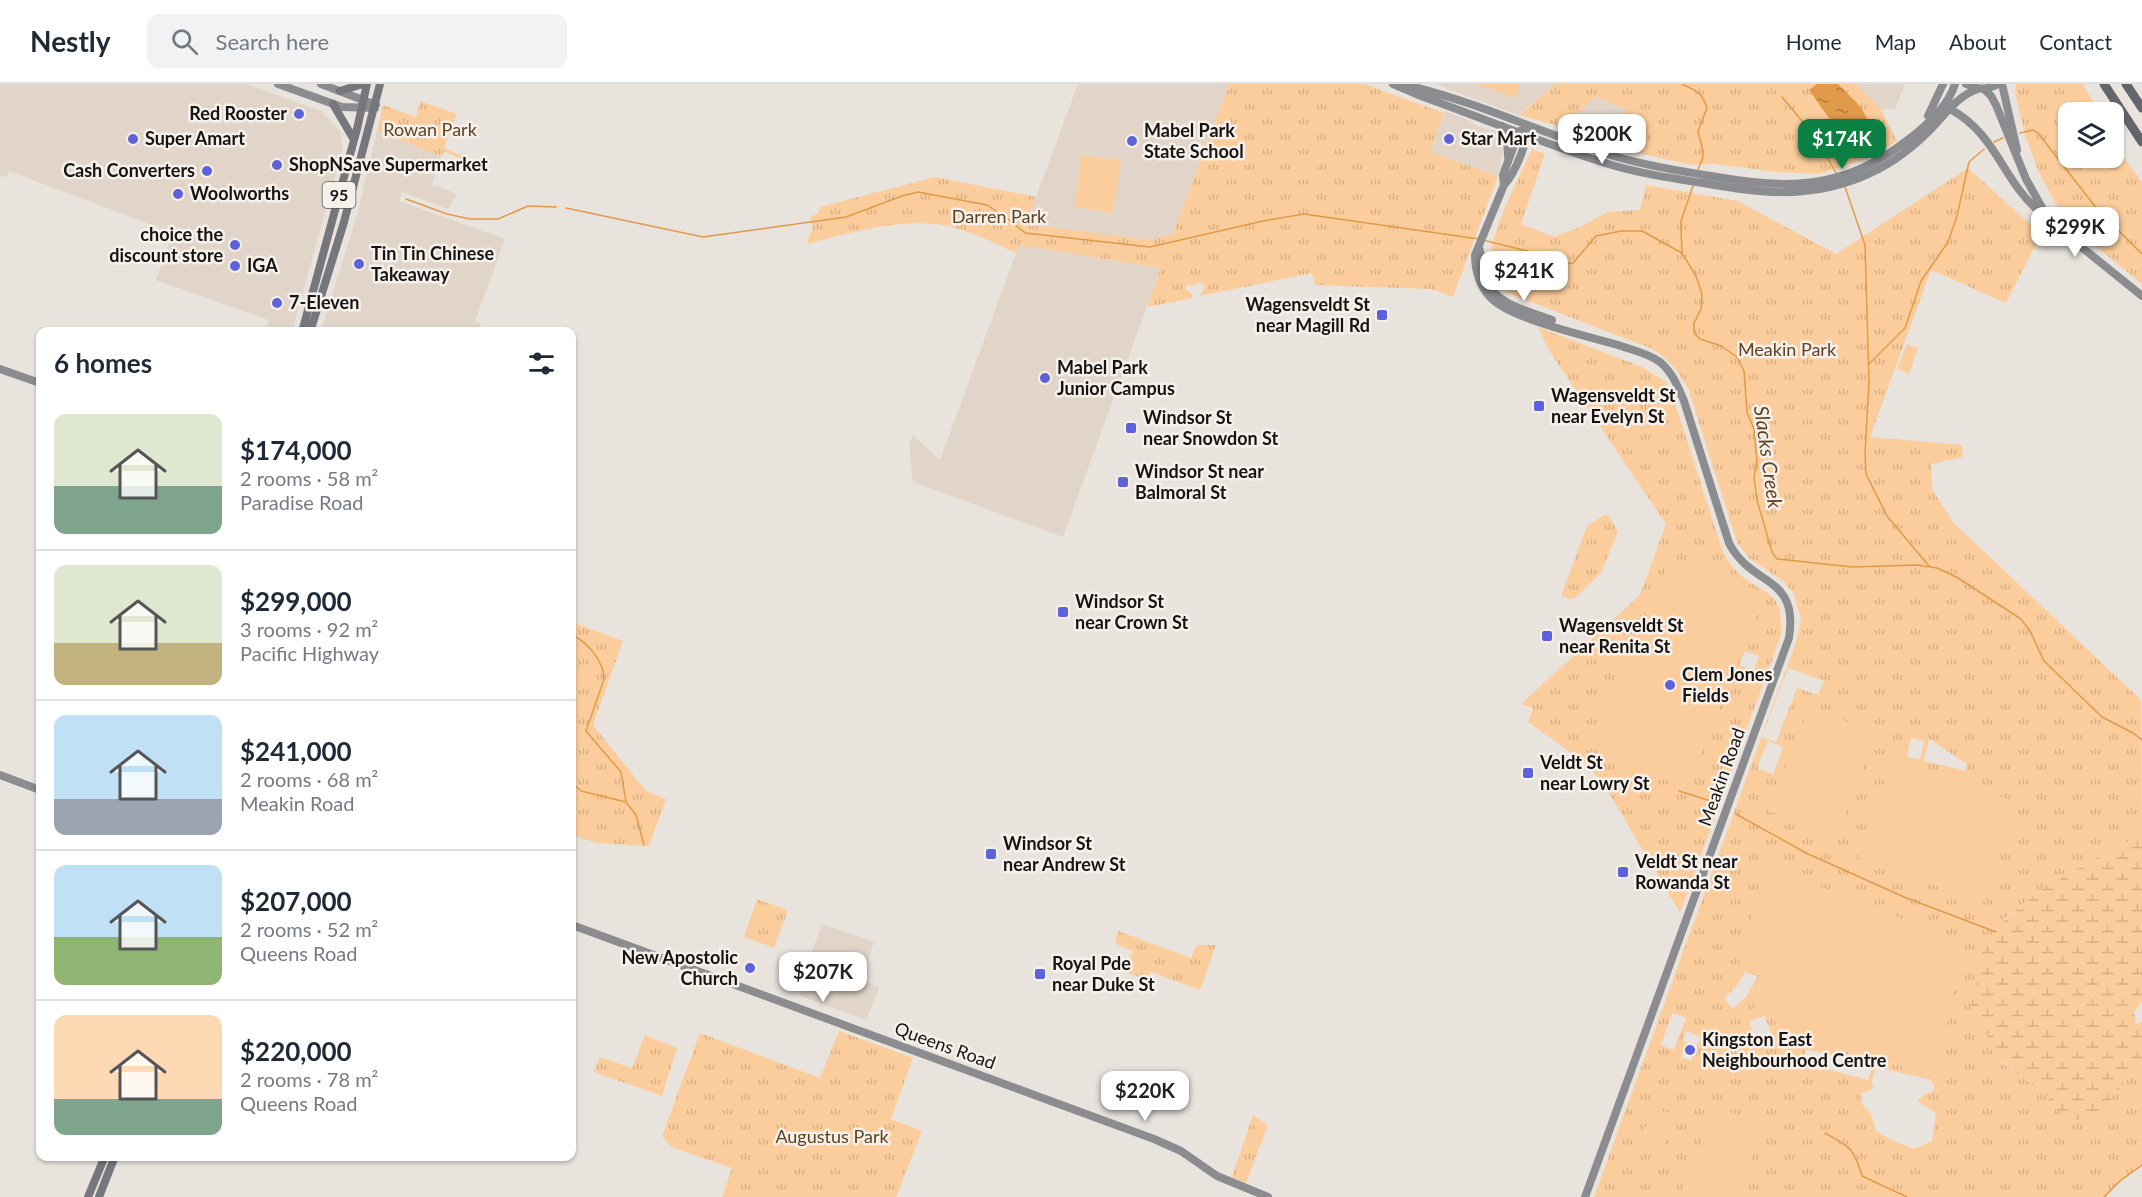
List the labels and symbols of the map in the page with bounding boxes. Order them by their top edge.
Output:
place label: Red Rooster [189,102,287,124]
marker: Red Rooster [292,107,306,121]
pin: $200K [1560,114,1644,165]
park label: Rowan Park [383,118,478,140]
place label: Mabel Park State School [1144,119,1244,162]
pin: $174K [1800,119,1884,170]
place label: Super Amart [145,127,245,149]
place label: Star Mart [1461,127,1537,149]
marker: Super Amart [126,132,140,146]
marker: Star Mart [1442,132,1456,146]
marker: Mabel Park State School [1125,134,1139,148]
place label: ShopNSave Supermarket [289,153,488,175]
marker: ShopNSave Supermarket [270,158,284,172]
place label: Cash Converters [63,159,195,181]
marker: Cash Converters [200,164,214,178]
place label: Woolworths [190,182,289,204]
road number: 95 [322,182,356,208]
marker: Woolworths [171,187,185,201]
park label: Darren Park [952,205,1047,227]
pin: $299K [2033,207,2117,258]
place label: choice the discount store [109,223,223,266]
marker: choice the discount store [228,238,242,252]
place label: Tin Tin Chinese Takeaway [371,242,494,285]
pin: $241K [1482,251,1566,302]
place label: IGA [247,254,278,276]
marker: Tin Tin Chinese Takeaway [352,257,366,271]
marker: IGA [228,259,242,273]
place label: 7-Eleven [289,291,359,313]
place label: Wagensveldt St near Magill Rd [1245,293,1370,336]
marker: 7-Eleven [270,296,284,310]
marker: Wagensveldt St near Magill Rd [1375,308,1389,322]
park label: Meakin Park [1738,338,1837,360]
place label: Mabel Park Junior Campus [1057,356,1175,399]
marker: Mabel Park Junior Campus [1038,371,1052,385]
place label: Wagensveldt St near Evelyn St [1551,384,1676,427]
marker: Wagensveldt St near Evelyn St [1532,399,1546,413]
water label: Slacks Creek [1750,404,1788,510]
place label: Windsor St near Snowdon St [1143,406,1279,449]
marker: Windsor St near Snowdon St [1124,421,1138,435]
place label: Windsor St near Balmoral St [1135,460,1264,503]
marker: Windsor St near Balmoral St [1116,475,1130,489]
place label: Windsor St near Crown St [1075,590,1189,633]
marker: Windsor St near Crown St [1056,605,1070,619]
place label: Wagensveldt St near Renita St [1559,614,1684,657]
marker: Wagensveldt St near Renita St [1540,629,1554,643]
place label: Clem Jones Fields [1682,663,1772,706]
marker: Clem Jones Fields [1663,678,1677,692]
street label: Meakin Road [1693,725,1749,829]
place label: Veldt St near Lowry St [1539,751,1650,794]
marker: Veldt St near Lowry St [1521,766,1535,780]
place label: Windsor St near Andrew St [1003,832,1126,875]
marker: Windsor St near Andrew St [984,847,998,861]
place label: Veldt St near Rowanda St [1634,850,1738,893]
marker: Veldt St near Rowanda St [1616,865,1630,879]
place label: New Apostolic Church [621,946,738,989]
pin: $207K [781,952,865,1003]
place label: Royal Pde near Duke St [1052,952,1155,995]
marker: New Apostolic Church [743,961,757,975]
marker: Royal Pde near Duke St [1033,967,1047,981]
street label: Queens Road [892,1017,999,1073]
place label: Kingston East Neighbourhood Centre [1702,1028,1887,1071]
marker: Kingston East Neighbourhood Centre [1683,1043,1697,1057]
pin: $220K [1103,1071,1187,1122]
park label: Augustus Park [775,1125,889,1147]

